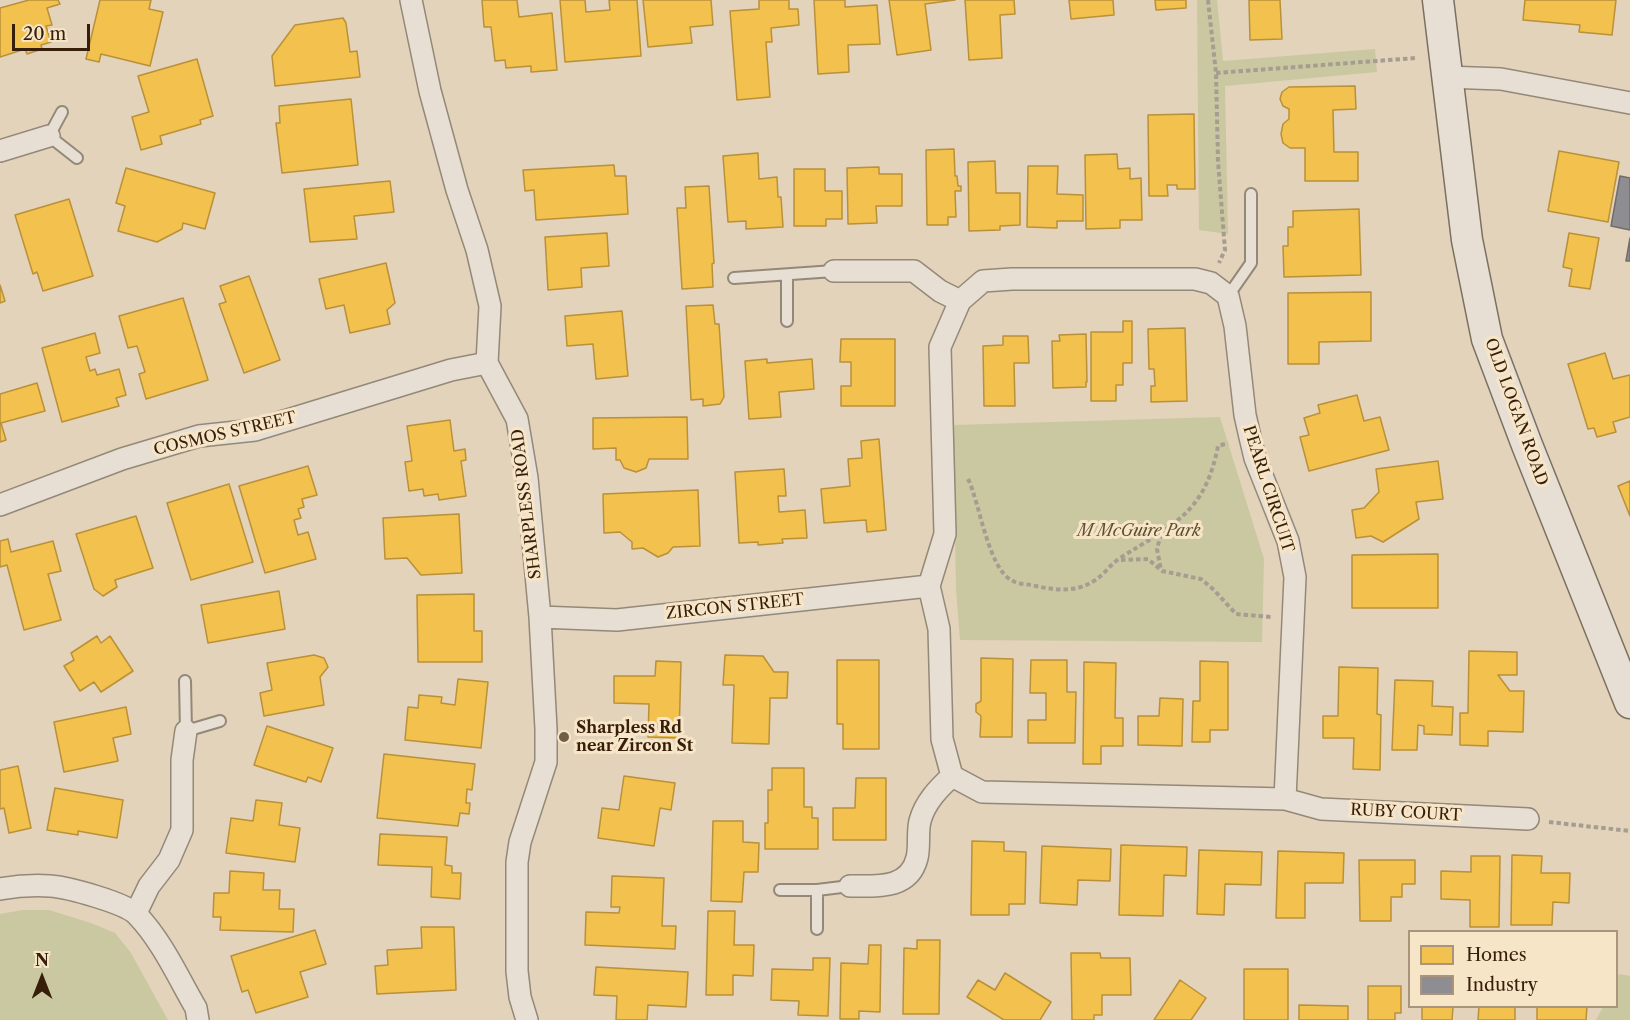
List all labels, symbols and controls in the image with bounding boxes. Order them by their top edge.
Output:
scale bar [15,12,93,50]
text: 20 m [23,23,66,45]
street label: OLD LOGAN ROAD [1480,336,1552,488]
street label: COSMOS STREET [152,408,298,460]
street label: PEARL CIRCUIT [1238,423,1298,555]
street label: SHARPLESS ROAD [508,428,546,580]
park label: M McGuire Park [1078,521,1200,541]
street label: ZIRCON STREET [665,590,805,624]
place label: Sharpless Rd near Zircon St [576,718,693,756]
marker: Sharpless Rd near Zircon St [557,730,571,744]
street label: RUBY COURT [1350,800,1462,826]
legend [1408,930,1618,1008]
text: Homes [1466,944,1527,966]
north arrow [12,948,72,1008]
text: N [35,950,49,970]
text: Industry [1466,974,1538,996]

